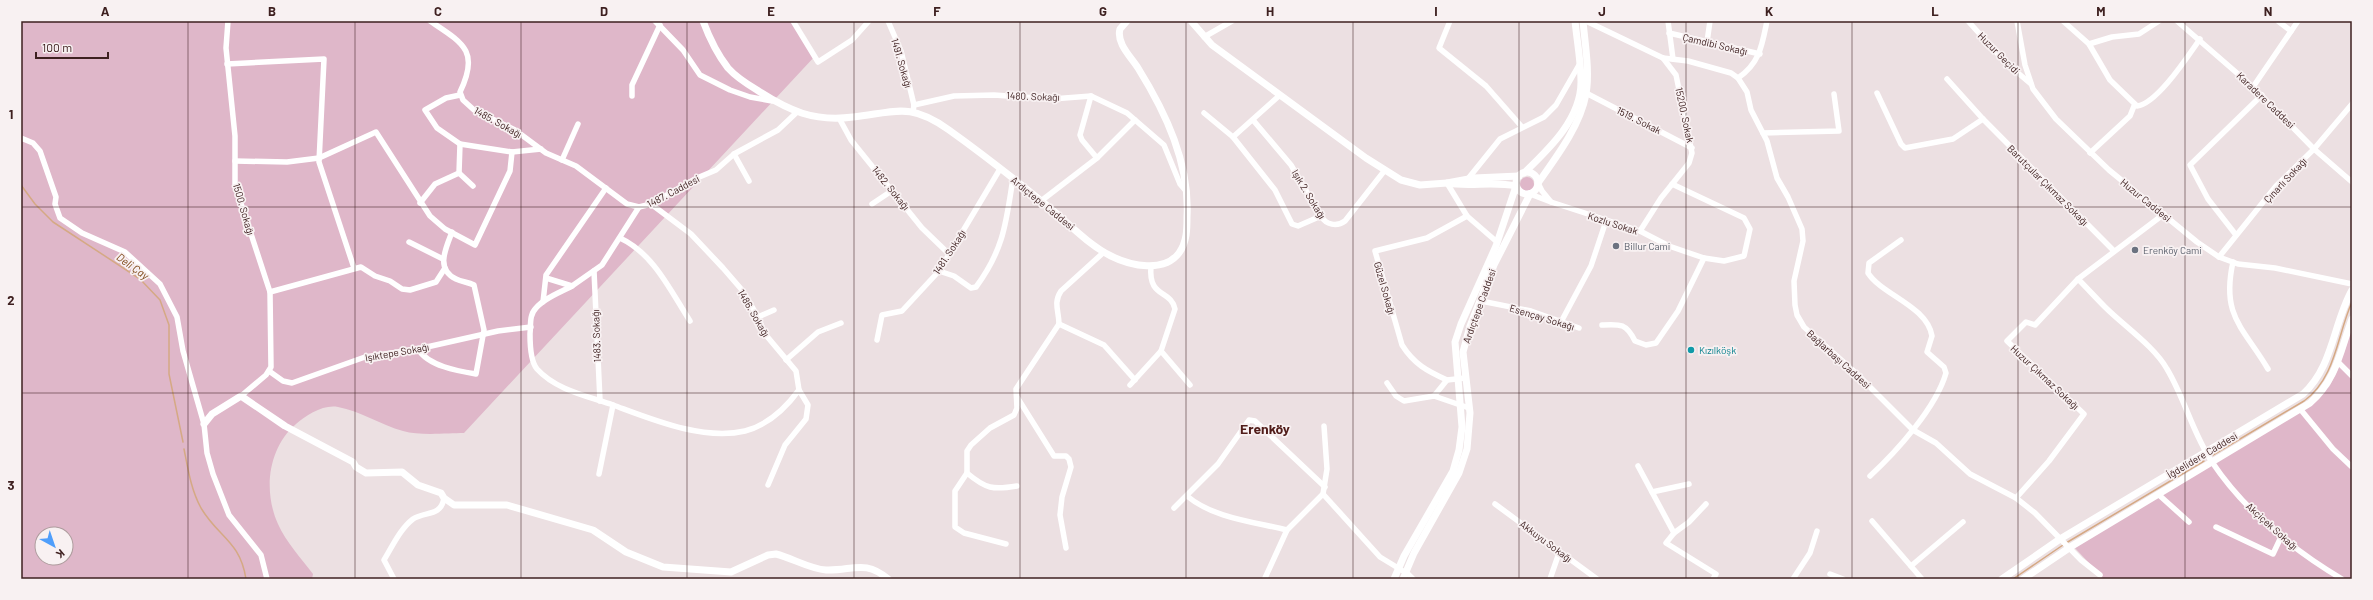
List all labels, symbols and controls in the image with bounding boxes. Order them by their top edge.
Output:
text: A [101,3,110,19]
text: B [268,3,276,19]
text: C [434,3,442,19]
text: D [600,3,608,19]
text: E [767,3,775,19]
text: F [933,3,941,19]
text: G [1099,3,1107,19]
text: H [1266,3,1274,19]
text: I [1434,3,1438,19]
text: J [1598,3,1606,19]
text: K [1765,3,1773,19]
text: L [1931,3,1939,19]
text: M [2096,3,2106,19]
text: N [2264,3,2272,19]
street label: Huzur Geçidi [1975,29,2023,77]
street label: Çamdibi Sokağı [1681,31,1749,57]
scale bar [36,34,108,60]
street label: 1491. Sokağı [889,37,915,89]
text: 100 m [42,40,72,54]
street label: Karadere Caddesi [2234,69,2298,131]
street label: 15200. Sokak [1673,86,1697,144]
street label: 1480. Sokağı [1006,89,1060,103]
street label: 1485. Sokağı [472,104,524,140]
street label: 1519. Sokak [1615,104,1663,136]
text: 1 [9,106,13,122]
street label: Barutçular Çıkmaz Sokağı [2005,142,2091,228]
street label: Çınarlı Sokağı [2261,155,2309,205]
street label: 1482. Sokağı [870,164,912,212]
street label: Işık 2. Sokağı [1290,167,1328,221]
street label: 1487. Caddesi [645,172,701,210]
street label: Ardıçtepe Caddesi [1009,174,1077,232]
street label: Huzur Caddesi [2118,176,2174,224]
street label: 1500. Sokağı [231,182,257,236]
street label: Kozlu Sokak [1586,209,1640,237]
street label: 1481. Sokağı [930,227,968,277]
place label: Billur Cami [1624,240,1670,252]
marker: Billur Cami [1611,241,1621,251]
place label: Erenköy Cami [2143,244,2202,256]
marker: Erenköy Cami [2130,245,2140,255]
water label: Deli Çay [114,250,153,283]
street label: Güzel Sokağı [1372,260,1398,316]
street label: Ardıçtepe Caddesi [1460,267,1498,345]
street label: 1486. Sokağı [736,287,772,339]
text: 2 [7,292,15,308]
street label: Esençay Sokağı [1508,301,1576,333]
street label: 1483. Sokağı [589,309,603,363]
street label: Bağlarbaşı Caddesi [1805,327,1873,391]
street label: Işıktepe Sokağı [364,340,430,364]
street label: Huzur Çıkmaz Sokağı [2008,342,2082,412]
place label: Kızılköşk [1699,344,1736,356]
marker: Kızılköşk [1686,345,1696,355]
district label: Erenköy [1240,420,1290,437]
street label: İğdelidere Caddesi [2165,429,2239,481]
text: 3 [7,477,15,493]
street label: Akçiçek Sokağı [2244,500,2300,552]
street label: Akkuyu Sokağı [1518,517,1574,565]
north arrow [34,526,74,566]
text: K [54,547,68,561]

